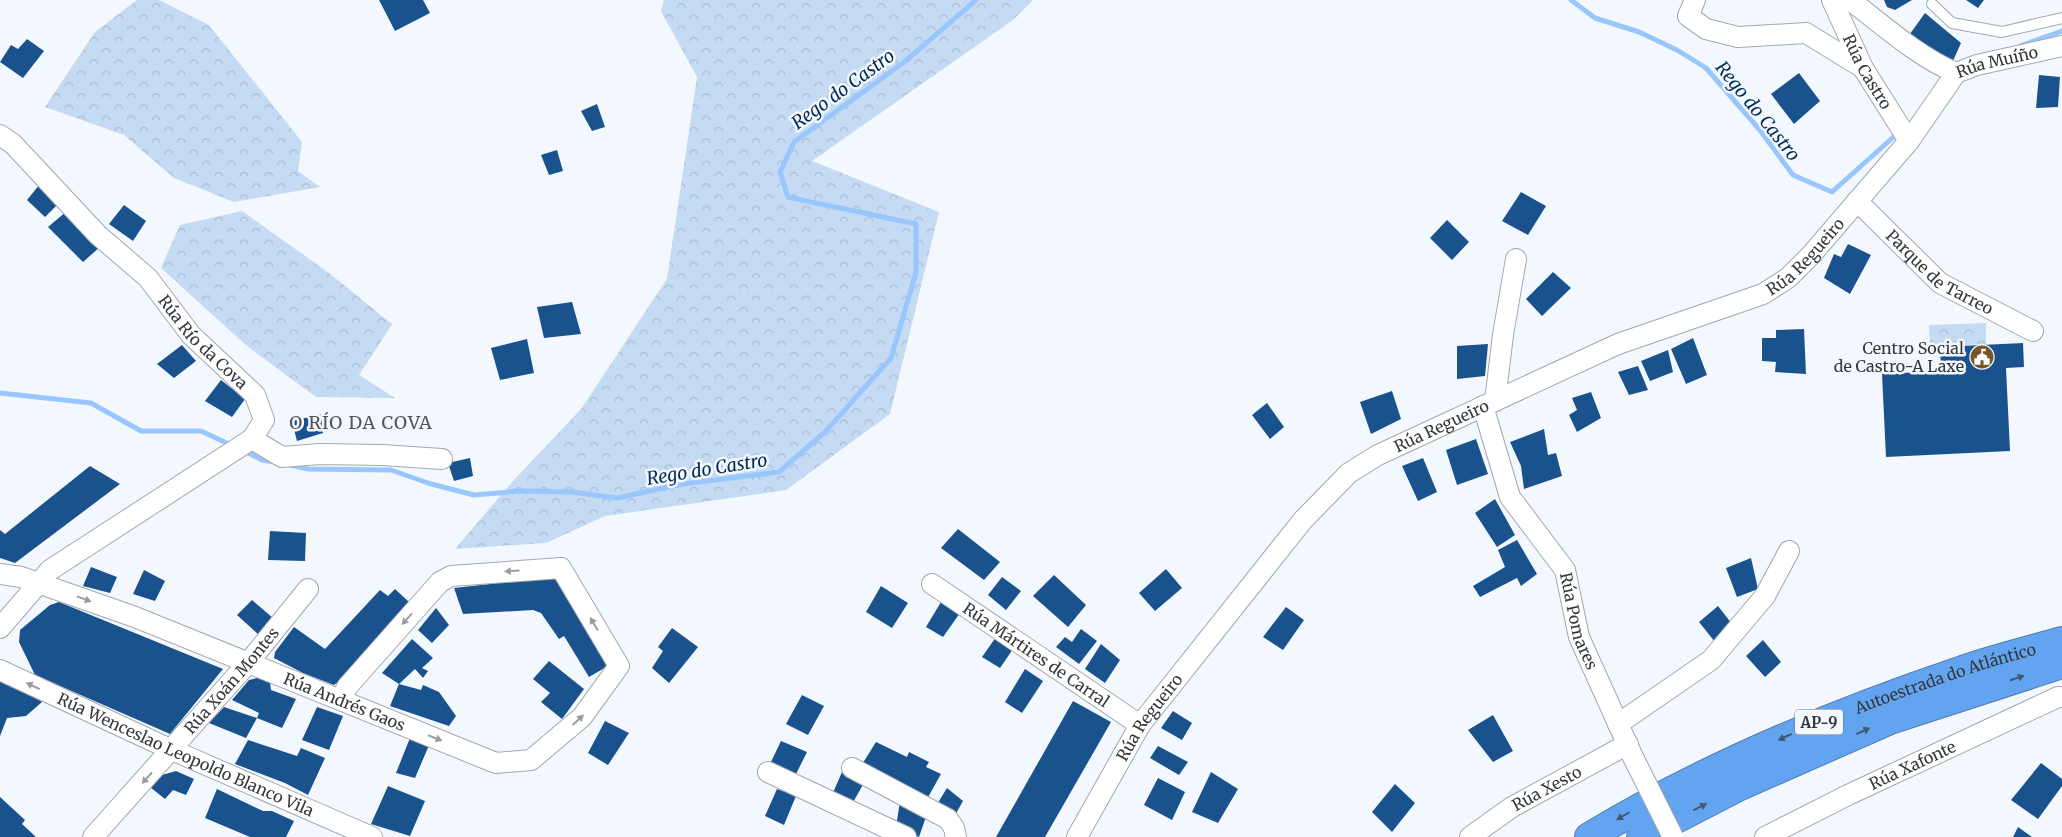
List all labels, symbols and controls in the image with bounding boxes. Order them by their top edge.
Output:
street label: Rúa Castro [1839,31,1896,113]
street label: Rúa Muíño [1953,42,2040,82]
water label: Rego do Castro [787,44,899,134]
water label: Rego do Castro [1711,56,1805,166]
street label: Rúa Regueiro [1763,214,1848,299]
street label: Parque de Tarreo [1882,225,1997,319]
street label: Rúa Río da Cova [154,291,252,393]
place label: Centro Social de Castro-A Laxe [1834,338,1964,376]
public building icon: Centro Social de Castro-A Laxe [1969,344,1995,370]
street label: Rúa Regueiro [1391,395,1492,456]
district label: O RÍO DA COVA [289,411,433,434]
water label: Rego do Castro [645,448,769,490]
one-way arrow [504,568,520,576]
street label: Rúa Pomares [1556,570,1602,673]
one-way arrow [76,596,91,603]
street label: Rúa Mártires de Carral [959,598,1113,711]
one-way arrow [401,612,413,624]
one-way arrow [589,617,598,630]
street label: Rúa Xoán Montes [180,623,283,738]
street label: Autoestrada do Atlántico [1851,639,2038,718]
street label: Rúa Andrés Gaos [281,668,408,735]
street label: Rúa Regueiro [1112,670,1187,764]
one-way arrow [2009,674,2024,682]
one-way arrow [26,681,40,689]
street label: Rúa Wenceslao Leopoldo Blanco Vila [54,688,317,821]
road number: AP-9 [1795,710,1843,734]
one-way arrow [571,714,583,726]
one-way arrow [1856,727,1870,735]
one-way arrow [1778,733,1792,741]
one-way arrow [428,735,442,743]
street label: Rúa Xafonte [1866,736,1959,794]
street label: Rúa Xesto [1508,761,1585,815]
one-way arrow [141,772,153,784]
one-way arrow [1693,803,1707,811]
one-way arrow [1617,812,1630,821]

